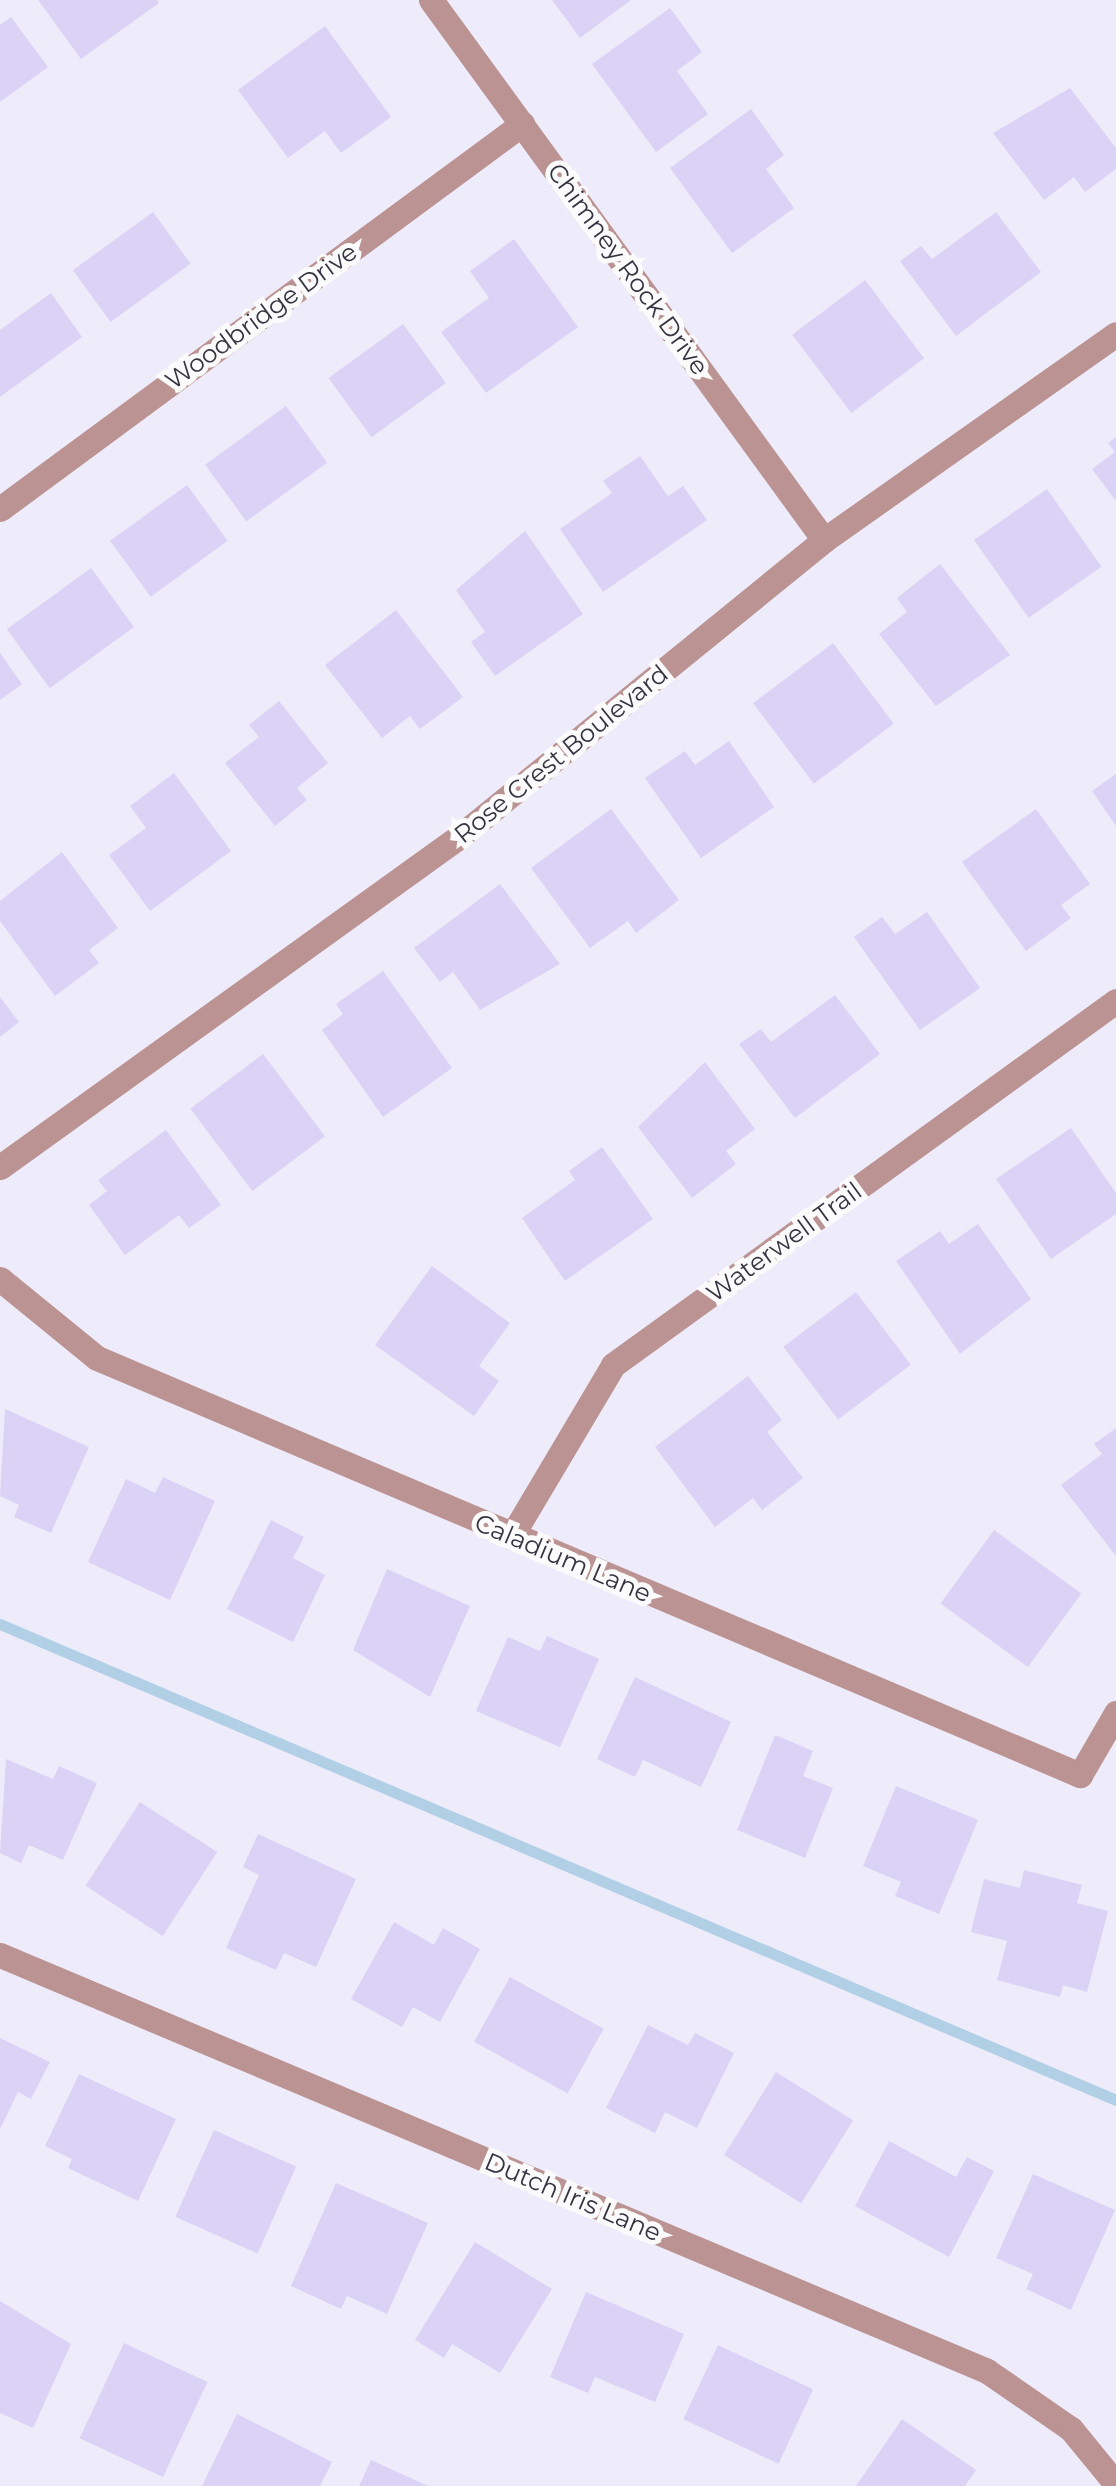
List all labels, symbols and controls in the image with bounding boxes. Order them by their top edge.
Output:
street label: Chimney Rock Drive [541,157,715,381]
street label: Woodbridge Drive [159,236,363,396]
street label: Rose Crest Boulevard [448,659,674,849]
street label: Waterwell Trail [701,1176,867,1308]
street label: Caladium Lane [470,1507,656,1609]
street label: Dutch Iris Lane [480,2146,666,2248]

